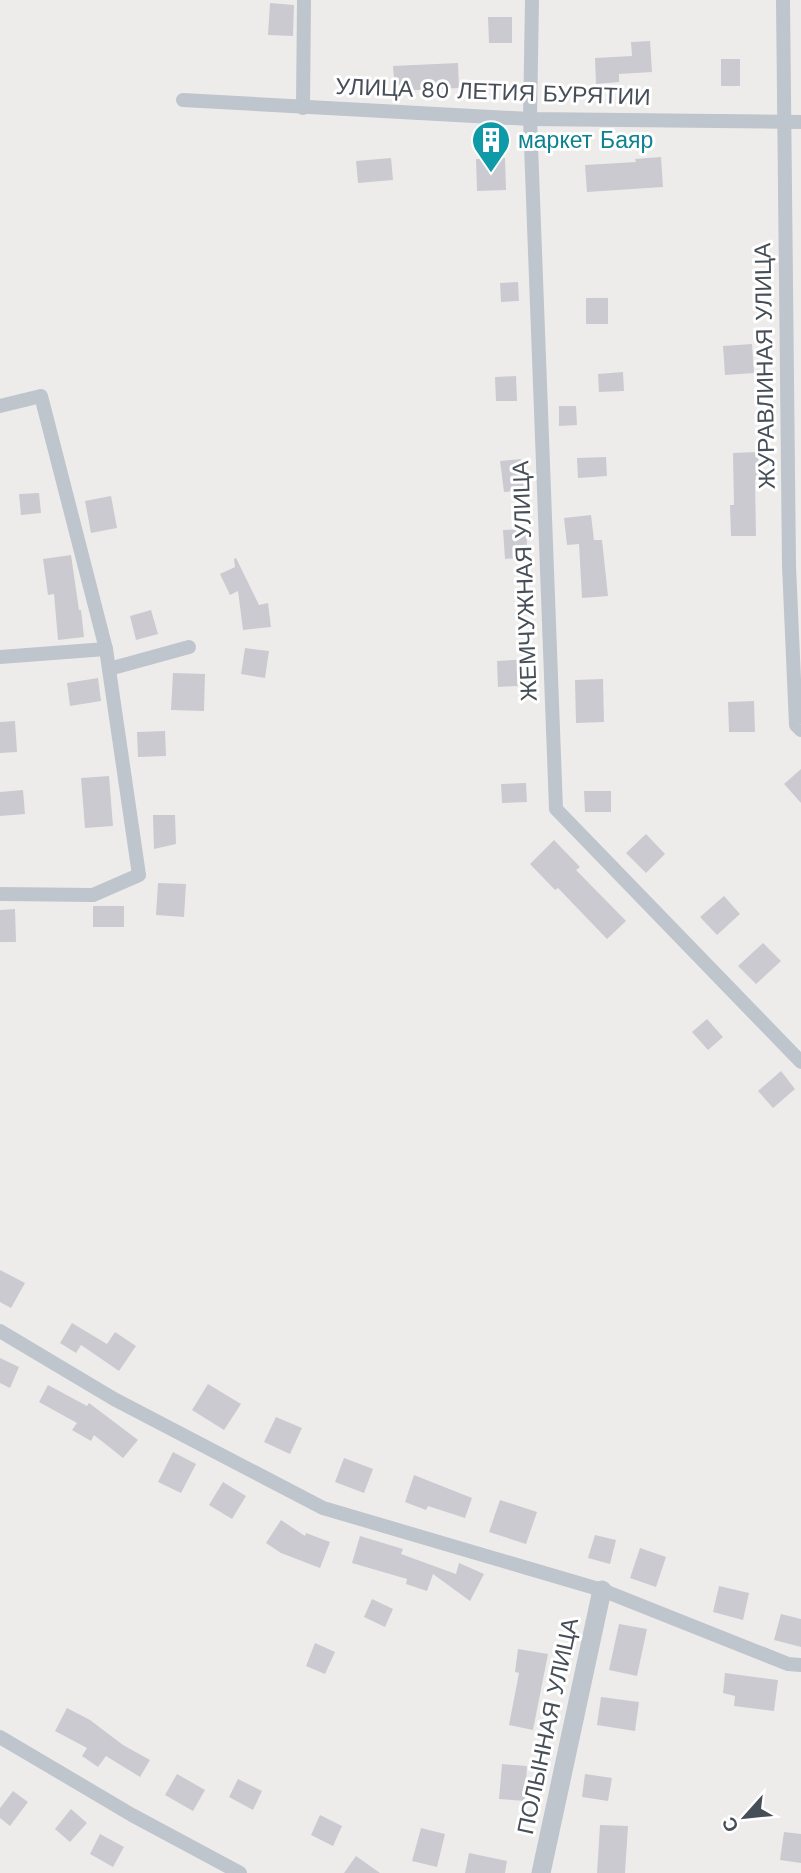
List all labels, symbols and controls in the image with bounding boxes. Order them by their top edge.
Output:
street label: УЛИЦА 80 ЛЕТИЯ БУРЯТИИ [335,73,651,111]
building icon: маркет Баяр [470,119,512,174]
place label: маркет Баяр [518,127,653,154]
street label: ЖУРАВЛИНАЯ УЛИЦА [749,242,781,489]
street label: ЖЕМЧУЖНАЯ УЛИЦА [507,460,543,702]
street label: ПОЛЫННАЯ УЛИЦА [512,1615,584,1837]
north arrow [710,1782,780,1852]
text: С [717,1813,744,1836]

